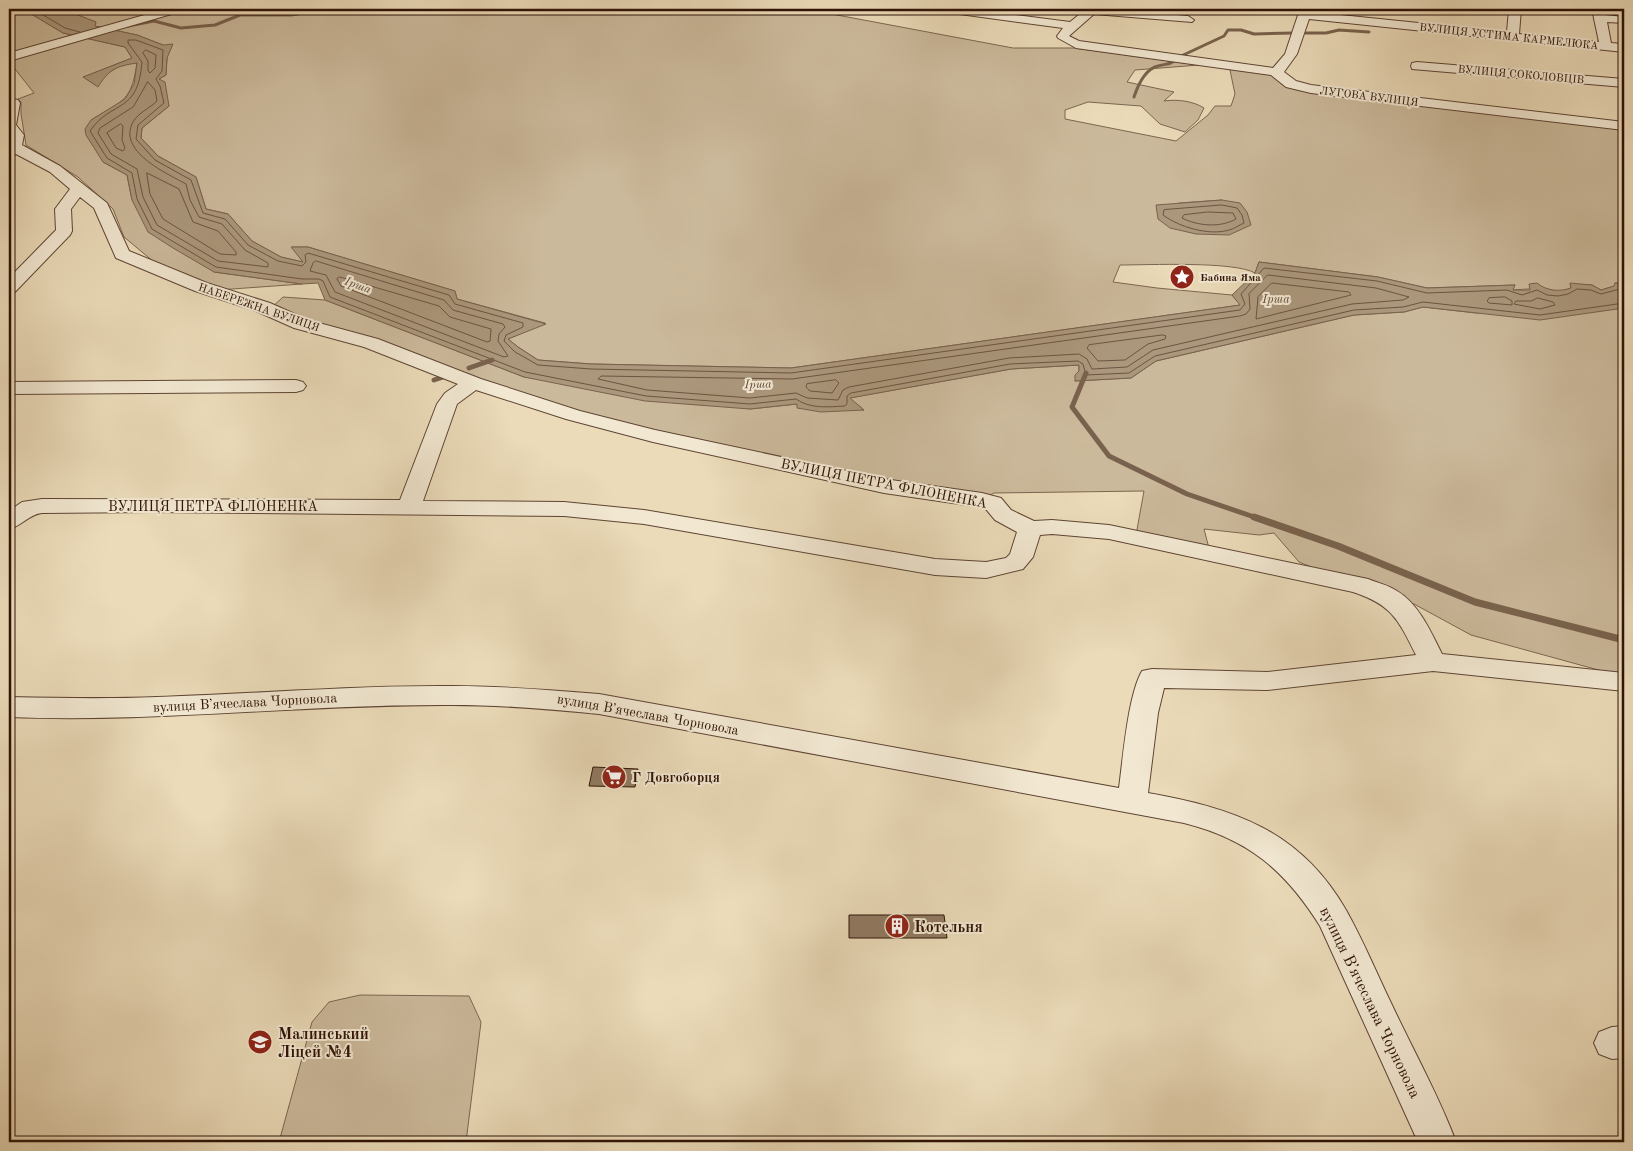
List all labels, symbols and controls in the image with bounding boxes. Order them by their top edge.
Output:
street label: ВУЛИЦЯ УСТИМА КАРМЕЛЮКА [1419,23,1600,52]
street label: ВУЛИЦЯ СОКОЛОВЦІВ [1457,64,1585,87]
street label: ЛУГОВА ВУЛИЦЯ [1319,86,1419,109]
place icon: Бабина Яма [1169,264,1195,290]
place label: Бабина Яма [1200,273,1261,284]
water label: Ірша [342,275,373,296]
street label: НАБЕРЕЖНА ВУЛИЦЯ [196,282,321,334]
water label: Ірша [1261,294,1290,306]
water label: Ірша [743,379,772,391]
street label: ВУЛИЦЯ ПЕТРА ФІЛОНЕНКА [779,457,989,511]
street label: ВУЛИЦЯ ПЕТРА ФІЛОНЕНКА [108,500,318,514]
street label: вулиця Вʼячеслава Чорновола [153,691,338,715]
street label: вулиця Вʼячеслава Чорновола [556,692,740,738]
supermarket icon: Г Довгоборця [601,764,627,790]
place label: Г Довгоборця [632,771,720,785]
street label: вулиця Вʼячеслава Чорновола [1316,904,1424,1101]
building icon: Котельня [884,913,910,939]
place label: Котельня [914,920,983,936]
place label: Малинський Ліцей №4 [278,1027,369,1061]
school or university icon: Малинський Ліцей №4 [247,1029,273,1055]

